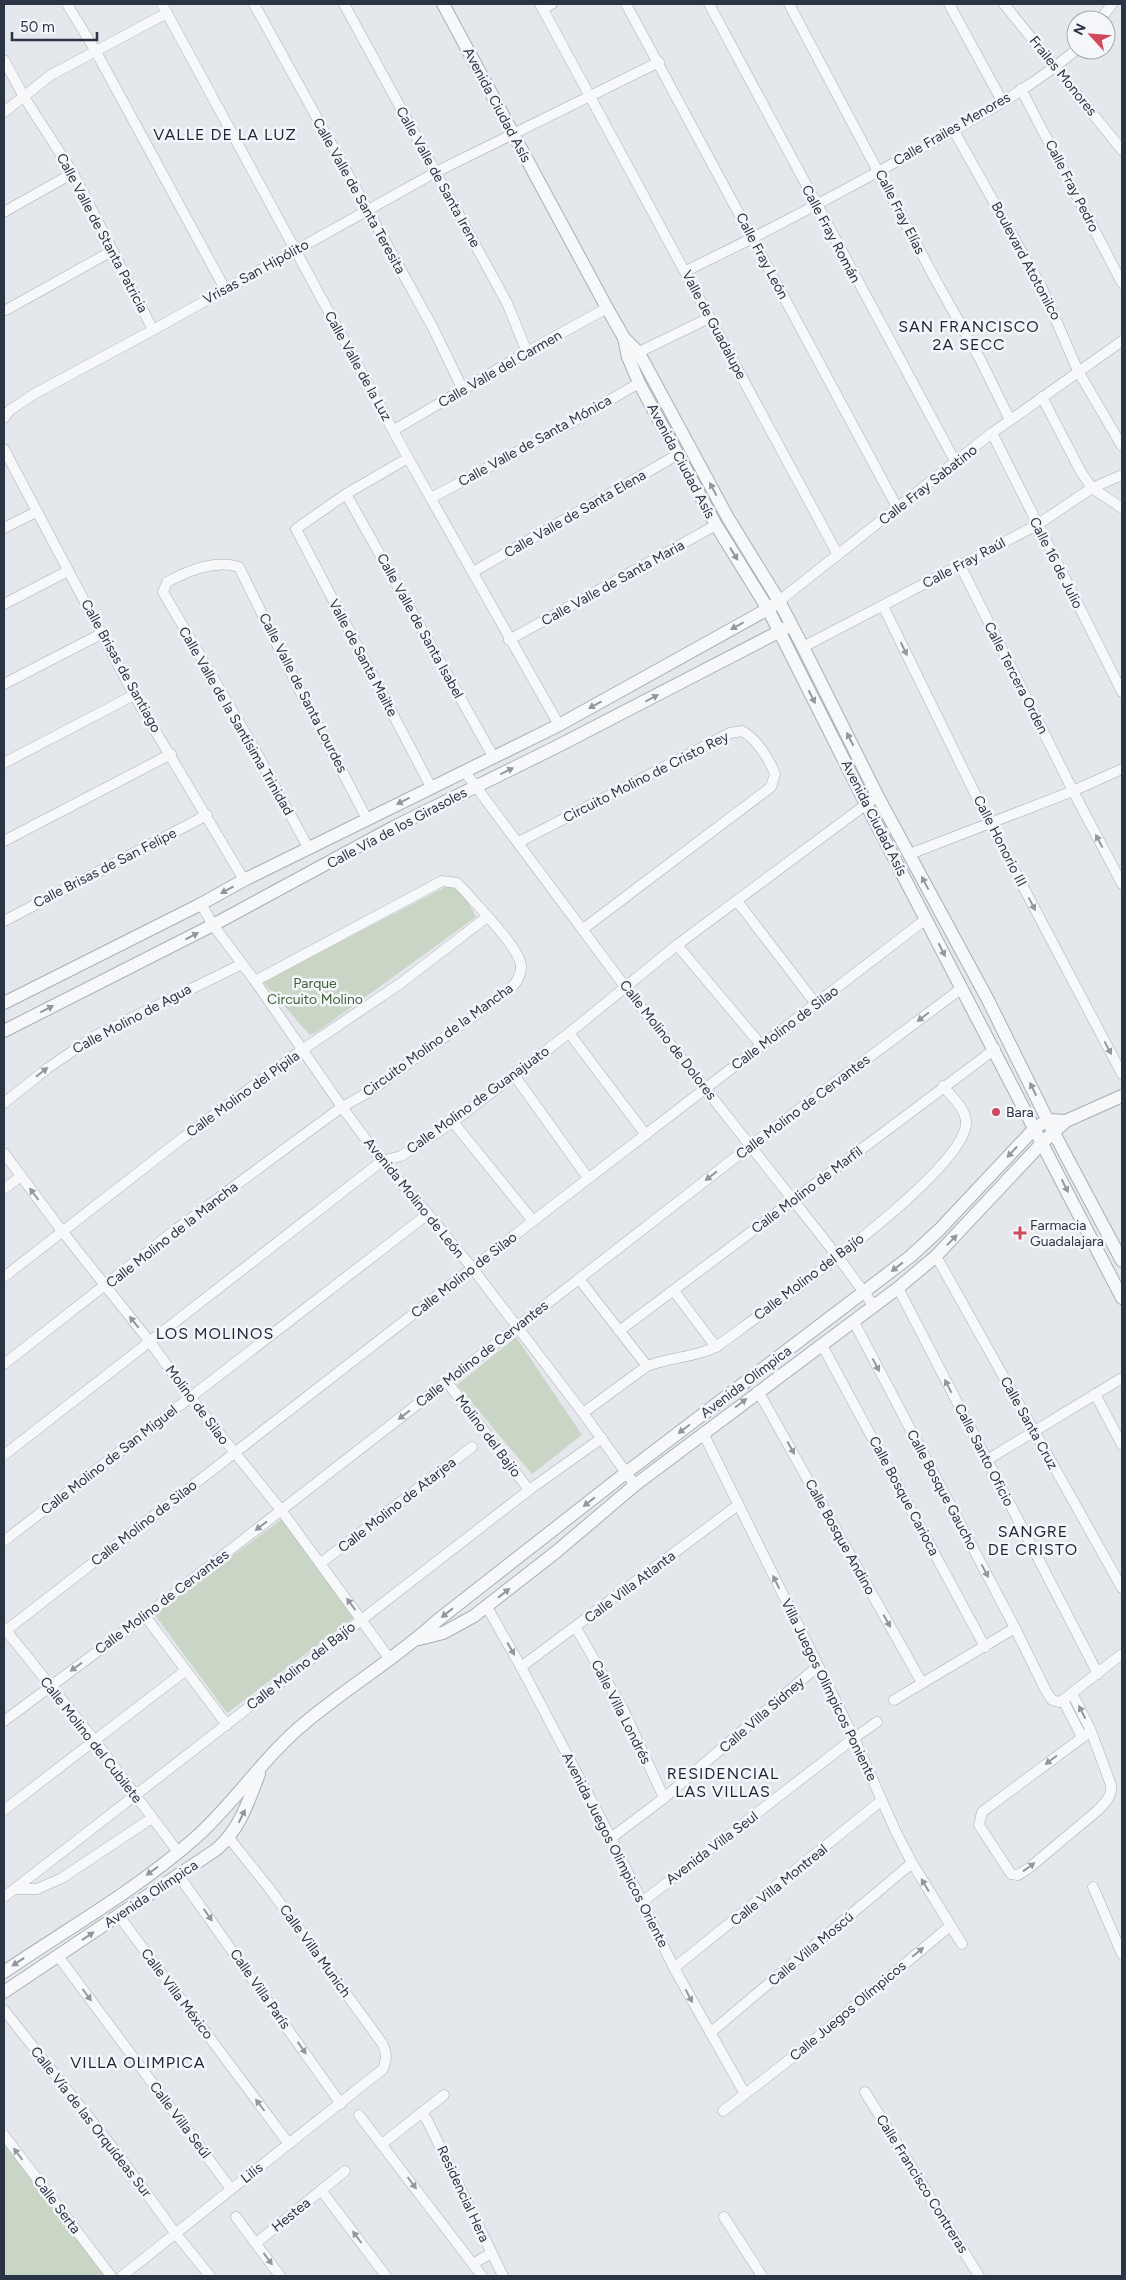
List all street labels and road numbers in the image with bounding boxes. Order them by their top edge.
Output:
street label: Frailes Monores [1026,33,1100,119]
street label: Avenida Ciudad Asís [459,45,535,165]
street label: Calle Frailes Menores [891,89,1013,169]
street label: Calle Valle de Santa Irene [392,104,484,251]
street label: Calle Valle de Santa Teresita [309,115,409,277]
street label: Calle Fray Pedro [1041,137,1103,235]
street label: Calle Valle de Stanta Patricia [53,150,151,316]
street label: Calle Fray Elías [871,167,929,257]
street label: Calle Fray Román [798,182,864,286]
street label: Boulevard Atotonilco [988,199,1064,323]
street label: Calle Fray León [732,210,792,302]
street label: Vrisas San Hipólito [200,236,312,308]
street label: Valle de Guadalupe [678,268,750,383]
street label: Calle Valle de la Luz [321,308,395,424]
street label: Calle Valle del Carmen [435,327,565,411]
street label: Calle Valle de Santa Mónica [455,392,615,490]
street label: Avenida Ciudad Asís [643,401,719,521]
street label: Calle Fray Sabatino [875,441,981,529]
street label: Calle Valle de Santa Elena [501,466,649,562]
street label: Calle 16 de Julio [1026,514,1086,612]
street label: Calle Fray Raúl [920,534,1008,592]
street label: Calle Valle de Santa Maria [539,537,687,629]
street label: Calle Valle de Santa Isabel [373,551,467,701]
street label: Calle Brisas de Santiago [77,596,165,736]
street label: Valle de Santa Mailte [325,596,401,720]
street label: Calle Valle de Santa Lourdes [255,610,351,776]
street label: Calle Tercera Orden [980,619,1052,737]
street label: Calle Valle de la Santísima Trinidad [175,624,297,818]
street label: Circuito Molino de Cristo Rey [560,727,732,826]
street label: Avenida Ciudad Asís [837,757,911,879]
street label: Calle Vía de los Girasoles [324,784,470,872]
street label: Calle Honorio III [970,793,1030,889]
street label: Calle Brisas de San Felipe [31,824,180,912]
street label: Calle Molino de Dolores [616,977,720,1103]
street label: Calle Molino de Agua [70,980,194,1058]
street label: Circuito Molino de la Mancha [360,980,516,1100]
street label: Calle Molino de Silao [728,982,842,1074]
street label: Calle Molino de Guanajuato [403,1043,553,1157]
street label: Calle Molino del Pípila [183,1047,303,1141]
street label: Calle Molino de Cervantes [733,1051,873,1163]
street label: Avenida Molino de León [360,1134,468,1262]
street label: Calle Molino de Marfil [748,1143,866,1237]
street label: Calle Molino de la Mancha [103,1178,241,1292]
street label: Calle Molino de Silao [408,1228,520,1322]
street label: Calle Molino del Bajío [751,1230,867,1324]
street label: Calle Molino de Cervantes [412,1297,552,1411]
street label: Avenida Olímpica [697,1342,795,1422]
street label: Molino de Silao [162,1362,232,1448]
street label: Calle Santa Cruz [996,1374,1062,1472]
street label: Molino del Bajío [451,1391,525,1481]
street label: Calle Molino de San Miguel [37,1401,181,1519]
street label: Calle Santo Oficio [951,1401,1017,1509]
street label: Calle Bosque Gaucho [903,1427,981,1553]
street label: Calle Bosque Carioca [865,1433,943,1559]
street label: Calle Molino de Atarjea [335,1454,459,1556]
street label: Calle Molino de Silao [88,1476,200,1570]
street label: Calle Bosque Andino [801,1476,879,1598]
street label: Calle Molino de Cervantes [92,1546,232,1658]
street label: Calle Villa Atlanta [581,1547,679,1627]
street label: Villa Juegos Olímpicos Poniente [777,1596,881,1784]
street label: Calle Molino del Bajío [243,1618,359,1714]
street label: Calle Villa Londrés [587,1657,655,1767]
street label: Calle Molino del Cubilete [36,1673,146,1807]
street label: Calle Villa Sidney [716,1673,808,1756]
street label: Avenida Juegos Olimpicos Oriente [558,1750,672,1951]
street label: Avenida Villa Seul [663,1808,761,1888]
street label: Calle Villa Montreal [727,1841,831,1929]
street label: Avenida Olímpica [101,1856,201,1932]
street label: Calle Villa Munich [276,1901,354,2001]
street label: Calle Villa Moscú [765,1908,857,1990]
street label: Calle Villa México [137,1945,217,2043]
street label: Calle Villa París [226,1946,294,2032]
street label: Calle Juegos Olímpicos [786,1957,910,2065]
street label: Calle Vía de las Orquídeas Sur [27,2043,155,2201]
street label: Calle Villa Seúl [146,2078,214,2162]
street label: Calle Francisco Contreras [872,2112,972,2256]
street label: Residencial Hera [433,2143,493,2245]
street label: Lilis [238,2159,266,2187]
street label: Calle Serta [30,2173,84,2237]
street label: Hestea [268,2194,314,2236]

